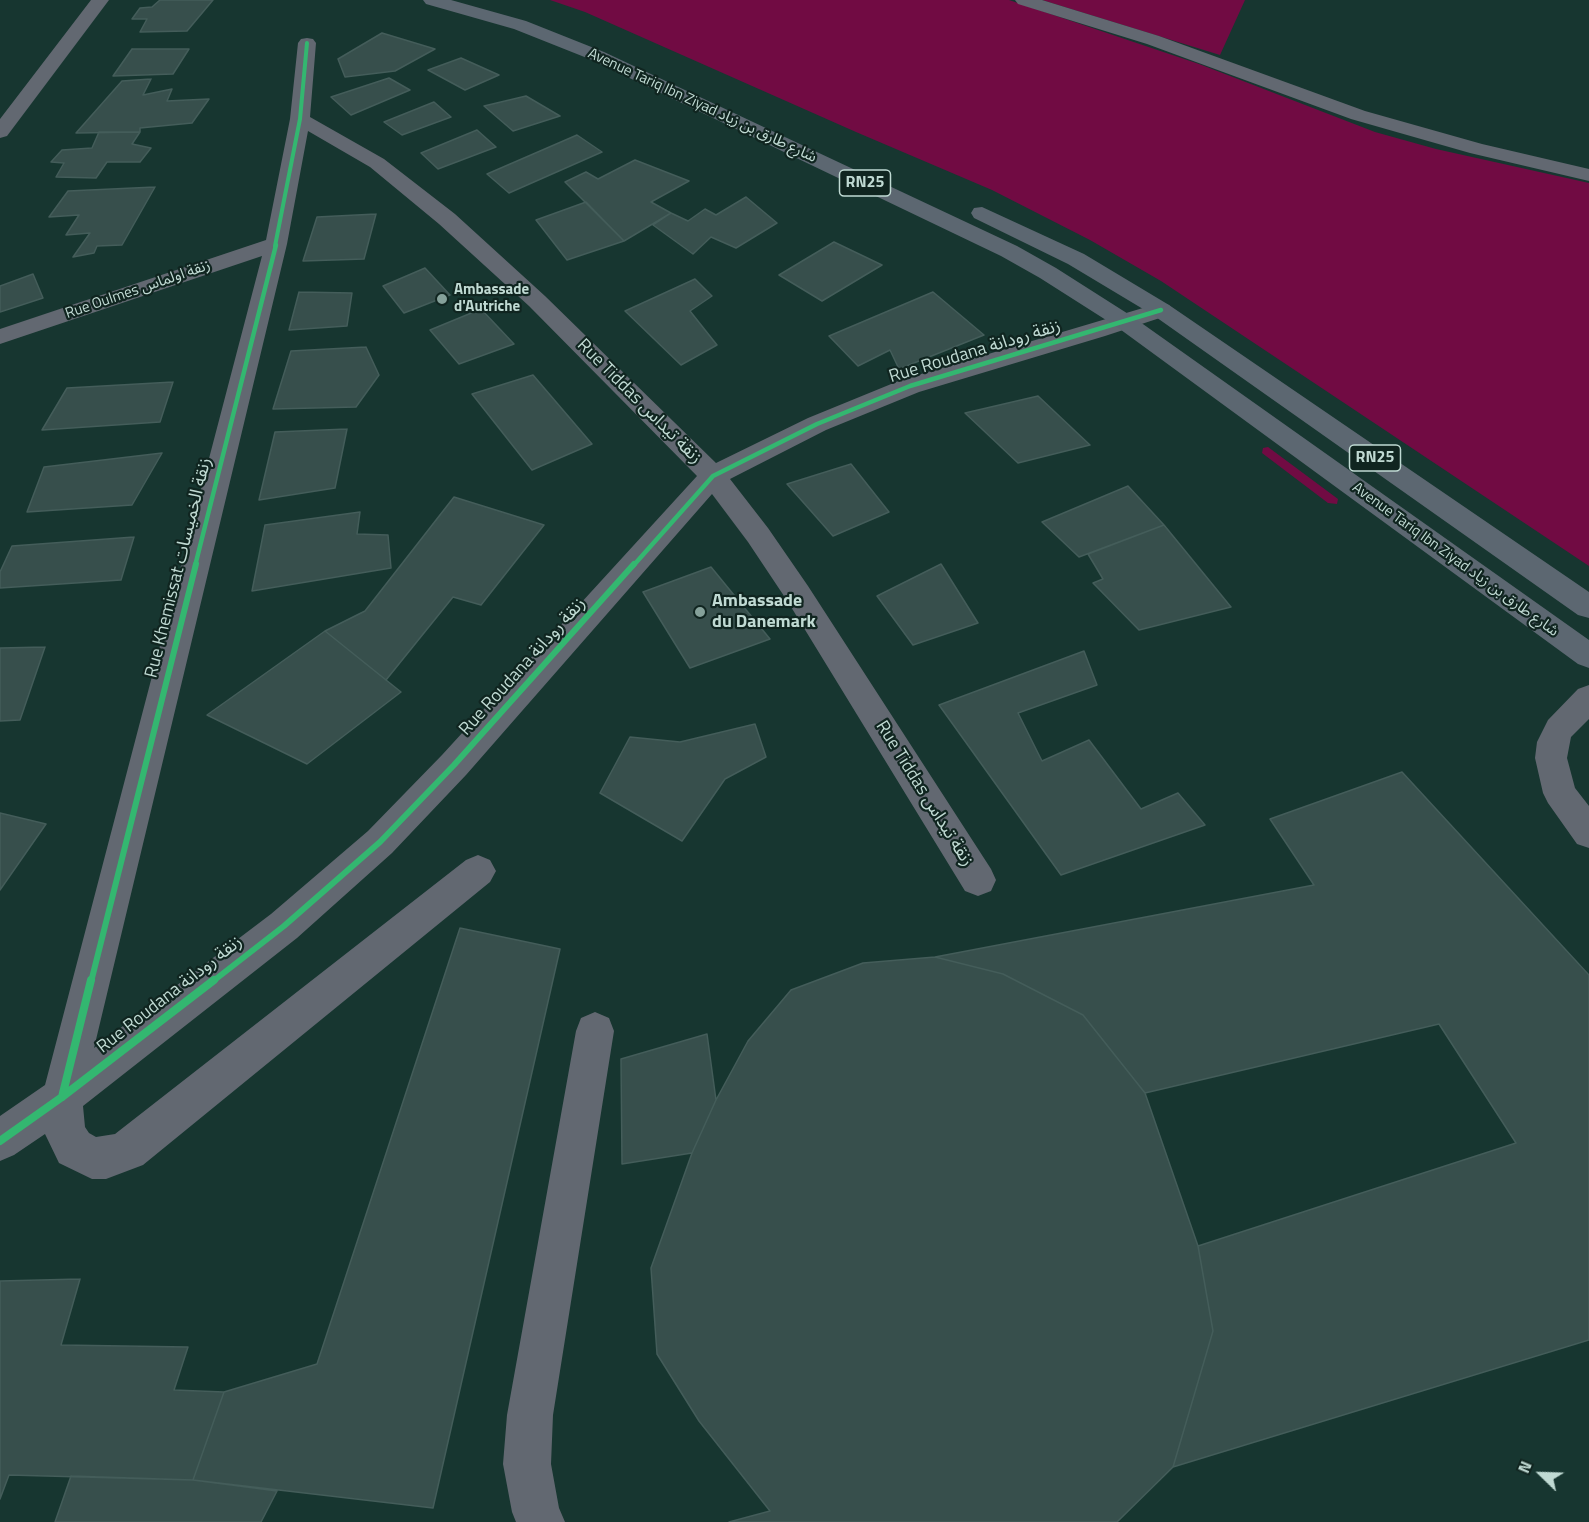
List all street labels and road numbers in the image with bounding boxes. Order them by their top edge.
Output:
street label: Avenue Tariq Ibn Ziyad شارع طارق بن زياد [585,45,819,167]
road number: RN25 [840,170,890,196]
street label: Rue Oulmes زنقة اولماس [63,257,213,323]
street label: Rue Roudana زنقة رودانة [887,316,1063,388]
street label: Rue Tiddas زنقة تيداس [572,335,706,469]
road number: RN25 [1350,445,1400,471]
street label: Rue Khemissat زنقة الخميسات [141,456,217,680]
street label: Avenue Tariq Ibn Ziyad شارع طارق بن زياد [1348,479,1562,641]
street label: Rue Roudana زنقة رودانة [455,593,591,741]
street label: Rue Tiddas زنقة تيداس [870,717,978,871]
street label: Rue Roudana زنقة رودانة [93,932,247,1058]

